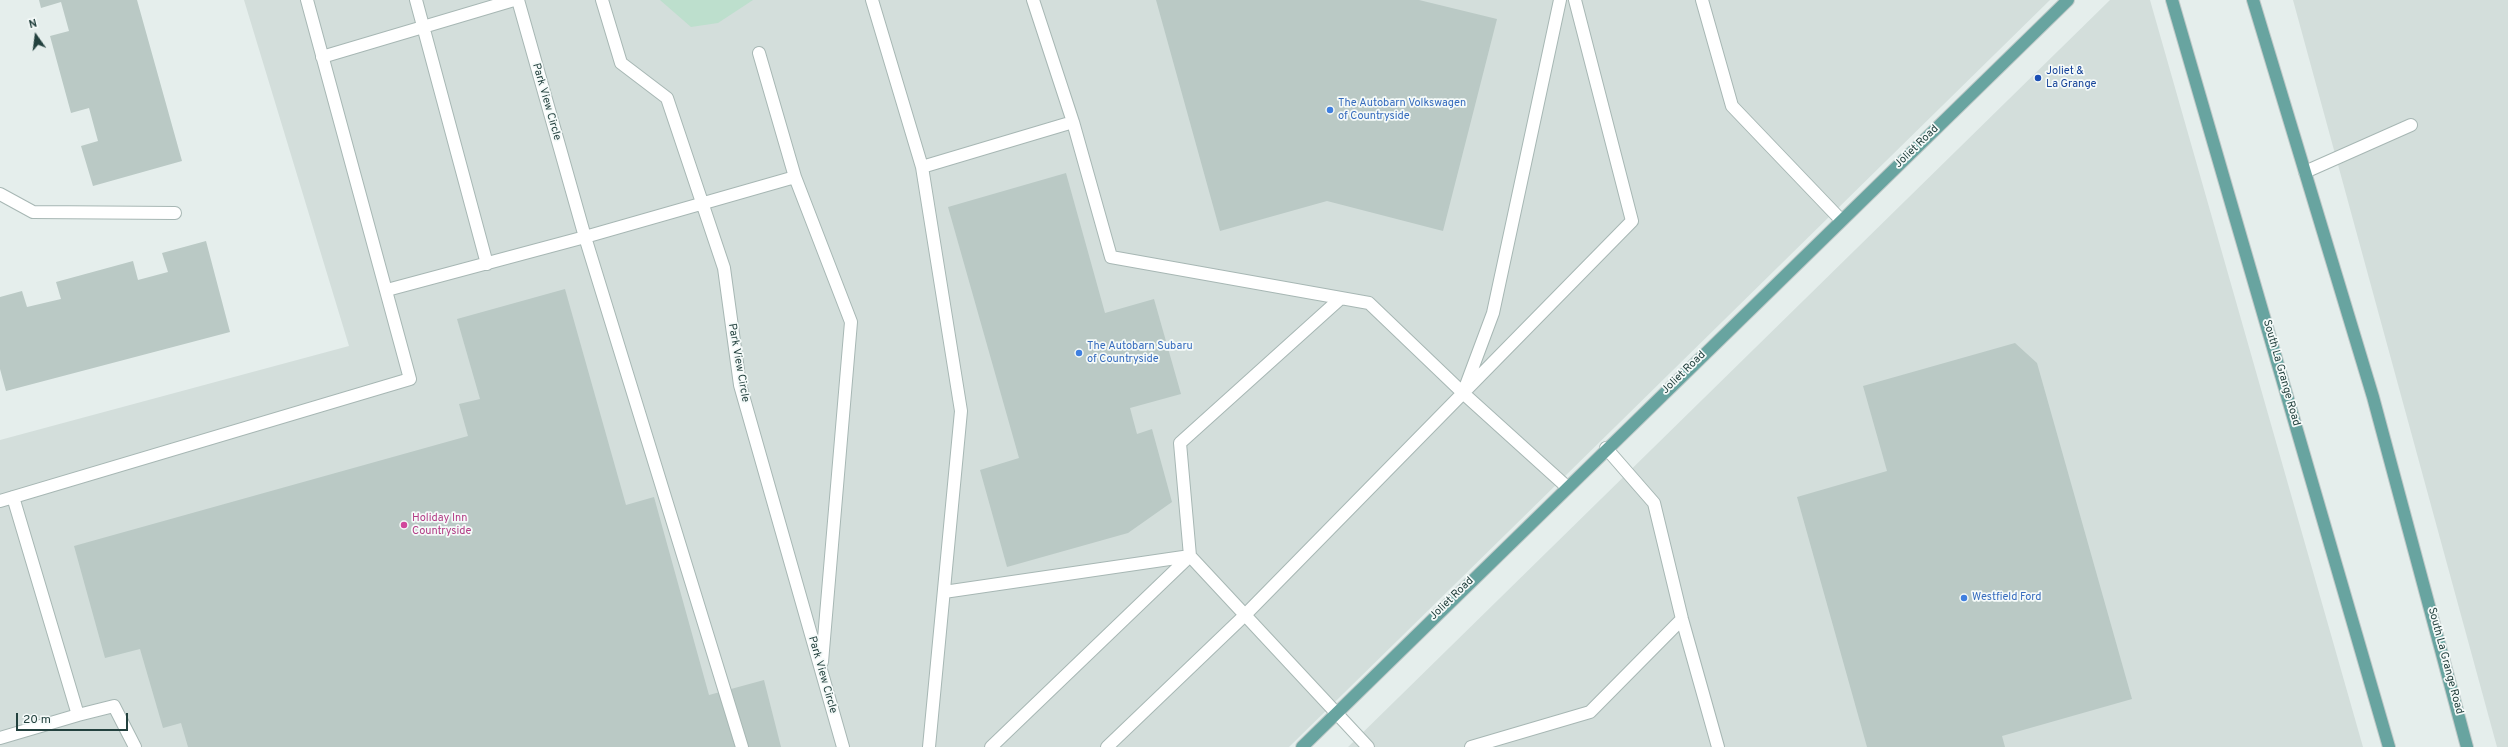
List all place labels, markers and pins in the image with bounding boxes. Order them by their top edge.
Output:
place label: Joliet & La Grange [2046,65,2096,91]
marker: Joliet & La Grange [2033,73,2043,83]
place label: The Autobarn Volkswagen of Countryside [1338,97,1466,123]
marker: The Autobarn Volkswagen of Countryside [1325,105,1335,115]
place label: The Autobarn Subaru of Countryside [1087,340,1193,366]
marker: The Autobarn Subaru of Countryside [1074,348,1084,358]
place label: Holiday Inn Countryside [412,512,471,538]
marker: Holiday Inn Countryside [399,520,409,530]
place label: Westfield Ford [1972,591,2042,605]
marker: Westfield Ford [1959,593,1969,603]

